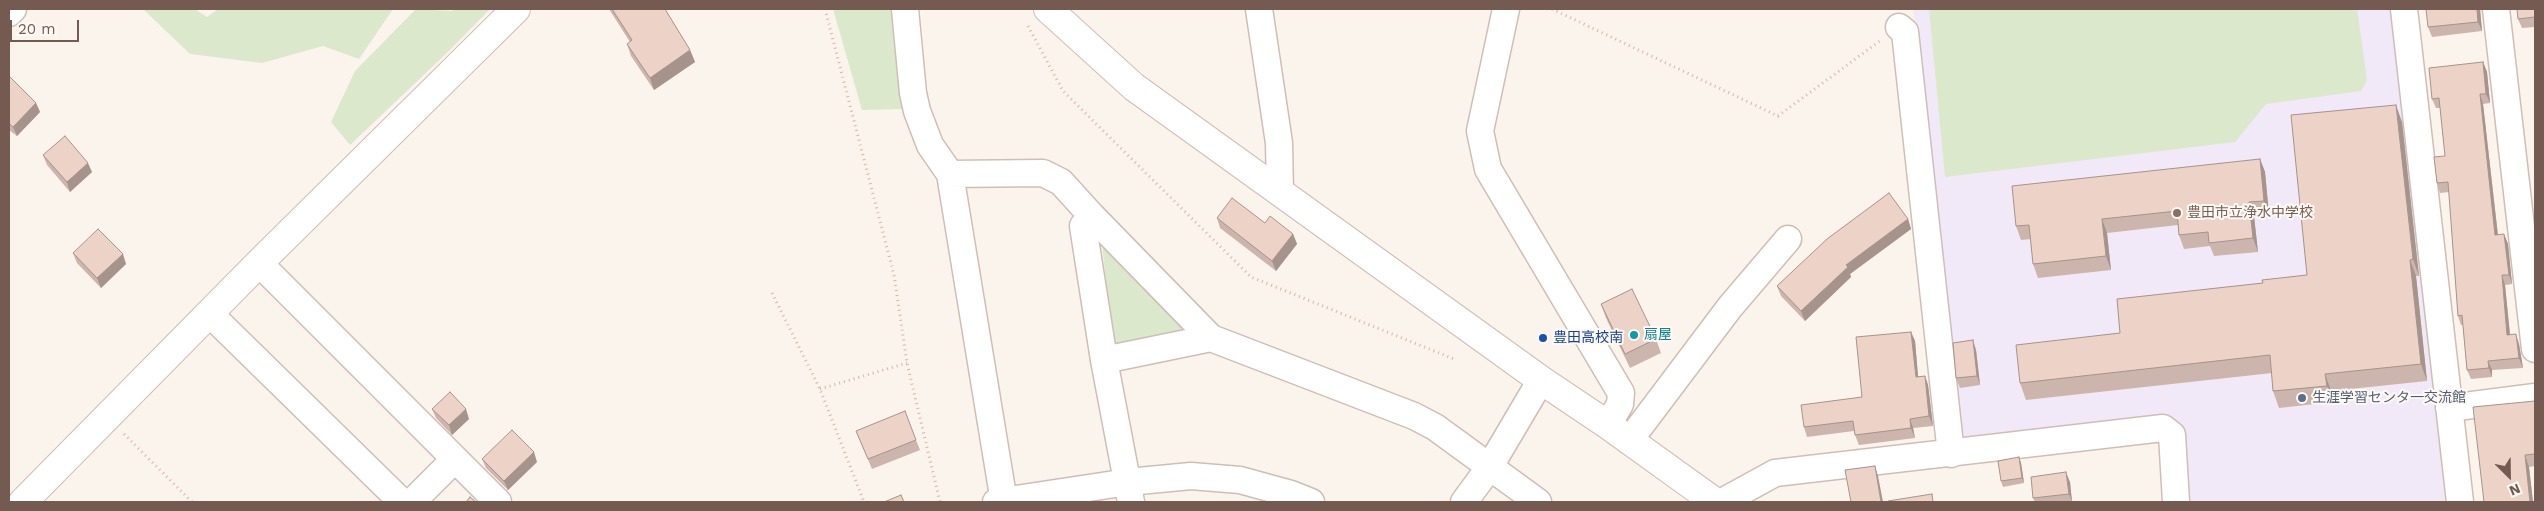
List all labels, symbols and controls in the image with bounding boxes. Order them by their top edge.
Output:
scale bar [12,10,81,42]
text: 20 m [18,20,56,38]
place label: 豊田市立浄水中学校 [2187,205,2313,221]
marker: 豊田市立浄水中学校 [2171,207,2183,219]
place label: 扇屋 [1644,327,1672,343]
marker: 扇屋 [1628,329,1640,341]
place label: 豊田高校南 [1553,330,1623,346]
marker: 豊田高校南 [1537,332,1549,344]
place label: 生涯学習センタ一交流館 [2312,390,2466,406]
marker: 生涯学習センタ一交流館 [2296,392,2308,404]
north arrow [2484,451,2534,501]
text: N [2507,480,2523,499]

